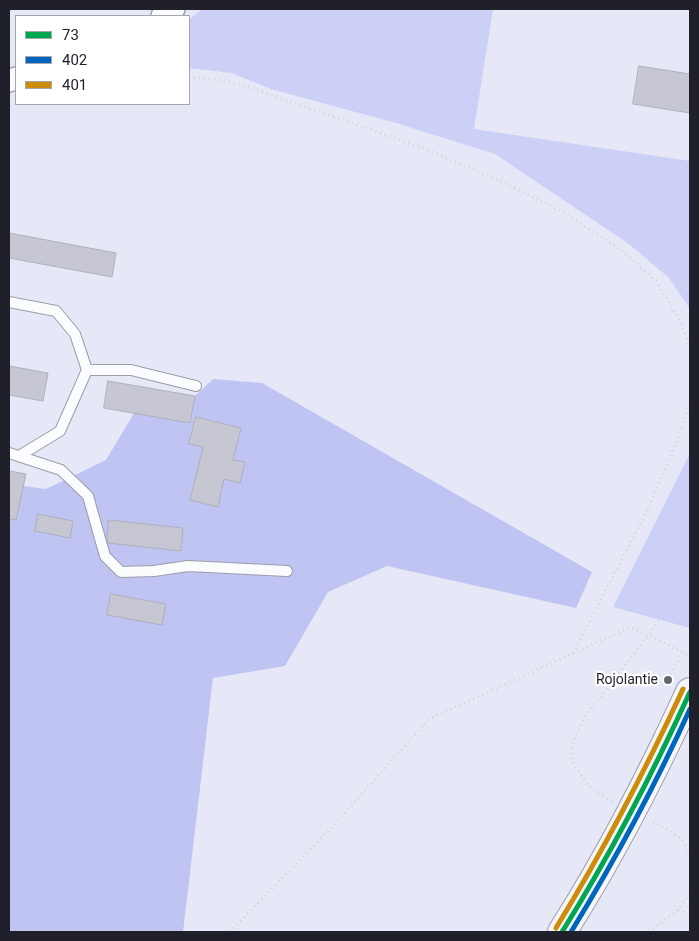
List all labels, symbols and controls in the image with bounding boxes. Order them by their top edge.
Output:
legend [15,15,190,105]
text: 73 [62,26,79,44]
text: 402 [62,51,87,69]
text: 401 [62,76,87,94]
place label: Rojolantie [596,672,658,688]
marker: Rojolantie [662,674,674,686]

